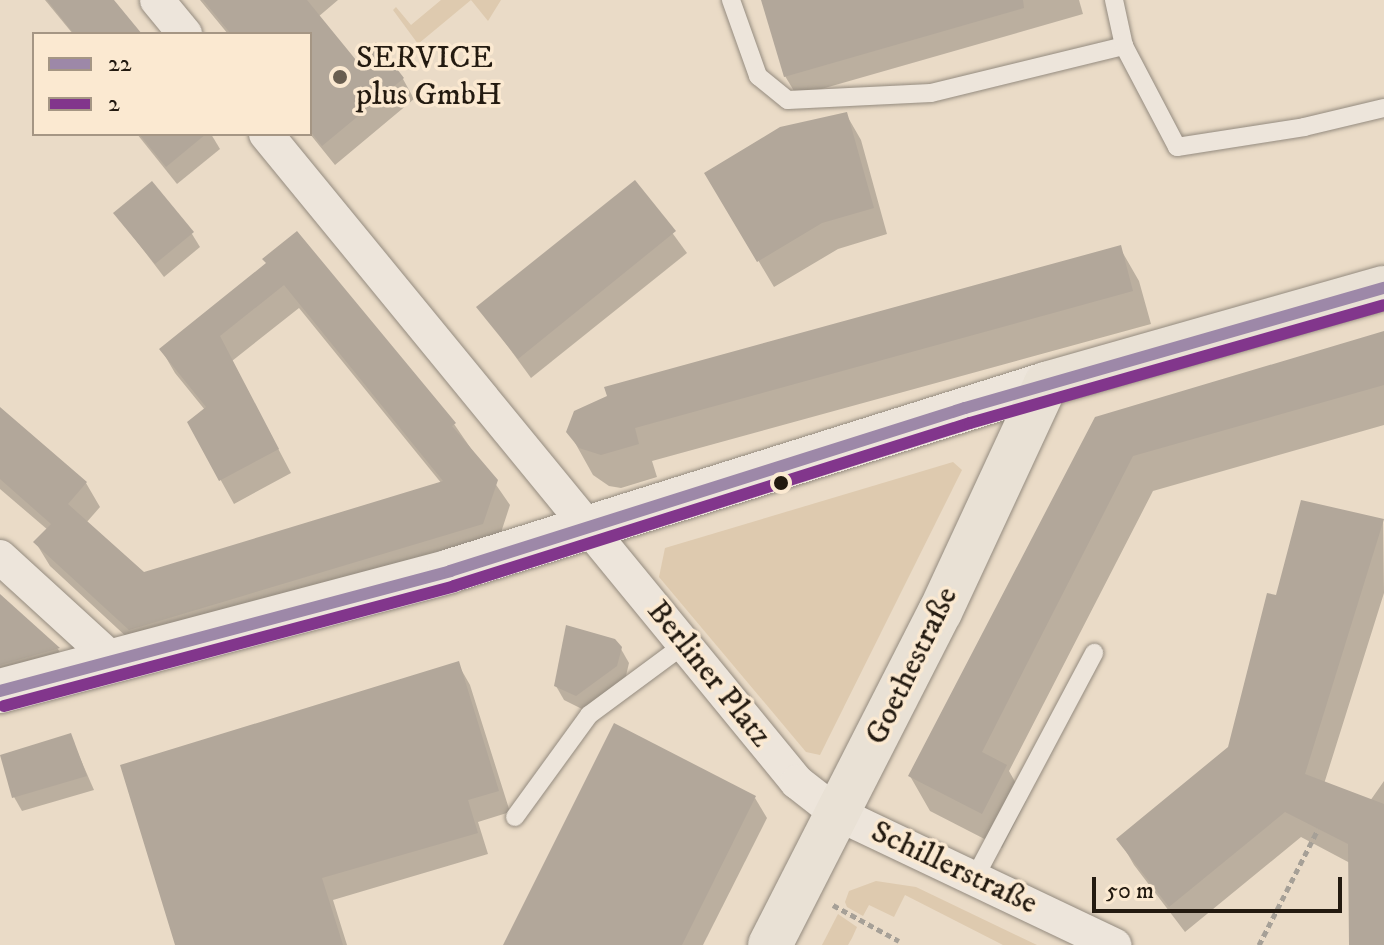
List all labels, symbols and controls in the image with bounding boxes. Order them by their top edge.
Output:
legend [32,32,312,136]
place label: SERVICE plus GmbH [356,40,502,115]
text: 22 [108,49,132,79]
marker: SERVICE plus GmbH [331,68,349,86]
text: 2 [108,89,120,119]
unlabelled marker [773,475,789,491]
street label: Goethestraße [857,581,967,751]
street label: Berliner Platz [638,593,780,755]
street label: Schillerstraße [865,813,1043,923]
scale bar [1096,861,1346,911]
text: 50 m [1106,876,1154,906]

